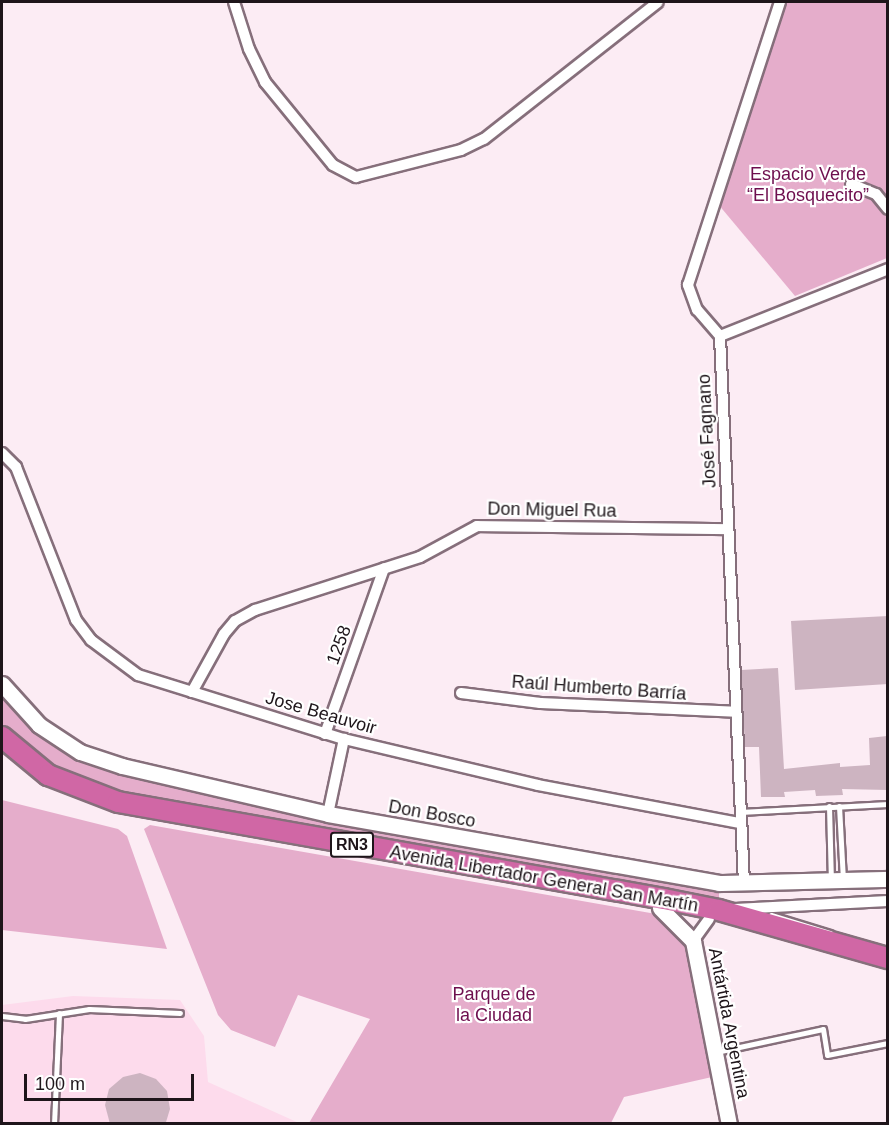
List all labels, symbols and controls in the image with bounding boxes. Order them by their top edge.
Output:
park label: Espacio Verde “El Bosquecito” [747,164,869,207]
street label: José Fagnano [693,373,721,489]
street label: Don Miguel Rua [487,498,617,522]
street label: 1258 [322,622,356,668]
street label: Raúl Humberto Barría [511,671,687,705]
street label: Jose Beauvoir [263,687,379,739]
street label: Don Bosco [387,796,477,832]
road number: RN3 [330,832,374,858]
street label: Avenida Libertador General San Martín [388,841,700,917]
street label: Antártida Argentina [704,945,754,1101]
park label: Parque de la Ciudad [452,984,536,1026]
scale bar [27,1062,196,1100]
text: 100 m [35,1074,85,1094]

